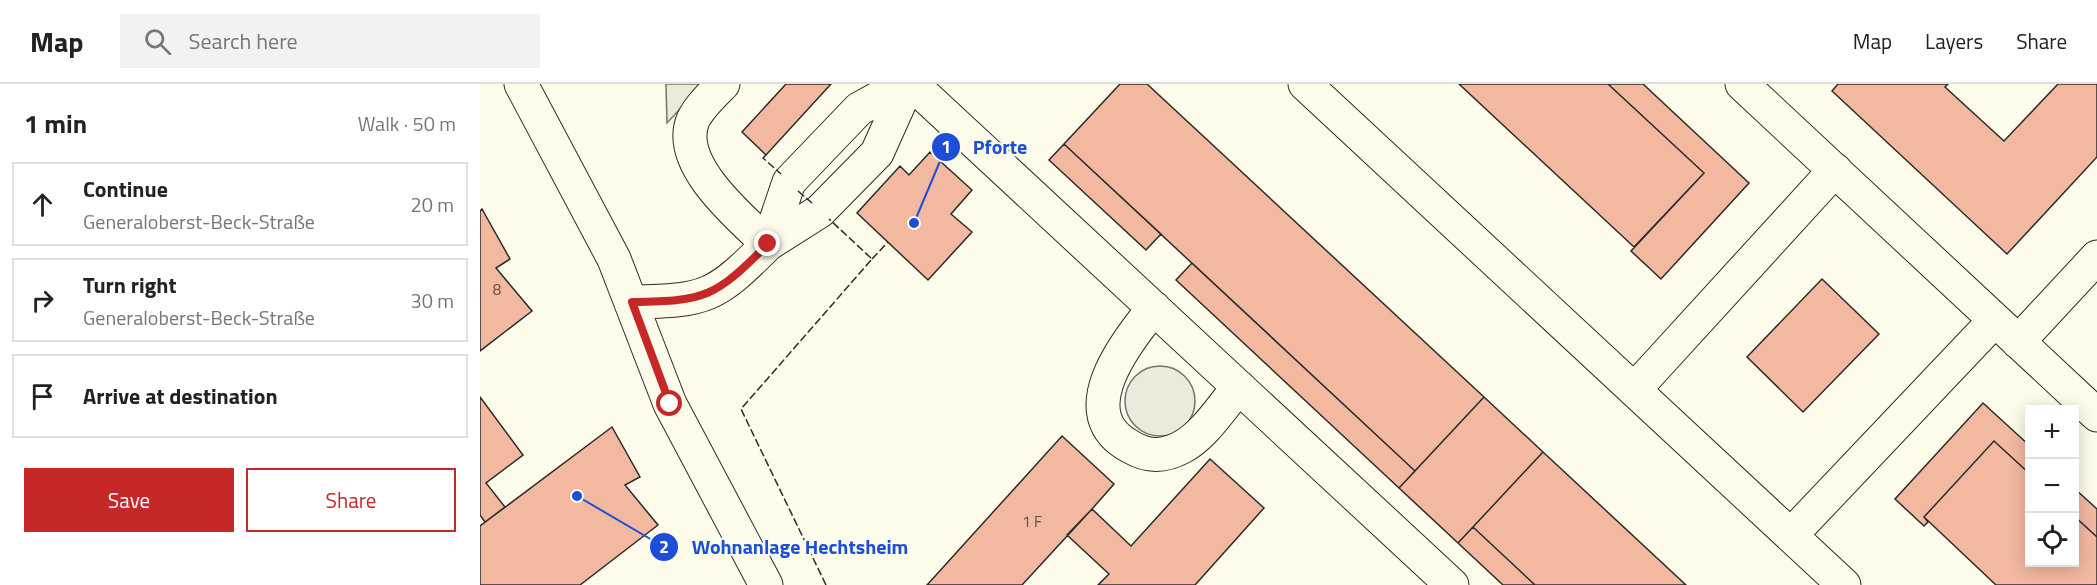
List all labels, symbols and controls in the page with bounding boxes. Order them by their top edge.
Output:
search box [120,14,540,68]
text: Map [30,20,84,63]
text: Search here [189,24,298,58]
icon: search [141,25,174,58]
text: Map [1853,25,1892,57]
text: Layers [1925,25,1983,57]
text: Share [2016,25,2067,57]
text: 1 min [24,104,87,143]
text: Walk · 50 m [358,108,456,139]
callout: Pforte [931,128,1039,166]
text: Pforte [973,131,1027,162]
text: 1 [941,133,951,160]
text: Continue [83,172,168,206]
icon: ahead [26,188,59,221]
text: 20 m [410,189,454,220]
text: Generaloberst-Beck-Straße [83,206,315,237]
route end [754,230,780,256]
text: Turn right [83,268,177,302]
house number: 8 [493,278,501,301]
icon: right [26,284,59,317]
text: 30 m [410,285,454,316]
text: Generaloberst-Beck-Straße [83,302,315,333]
text: Arrive at destination [83,379,278,413]
icon: arrive [26,380,59,413]
route start [656,390,682,416]
map controls [2025,405,2079,567]
button: + [2025,405,2079,459]
button: − [2025,459,2079,513]
button: Save [24,468,234,532]
button: Share [246,468,456,532]
house number: 1 F [1022,510,1042,533]
button: locate [2025,513,2079,567]
callout: Wohnanlage Hechtsheim [649,528,920,566]
text: Wohnanlage Hechtsheim [692,531,908,562]
text: 2 [659,533,669,560]

